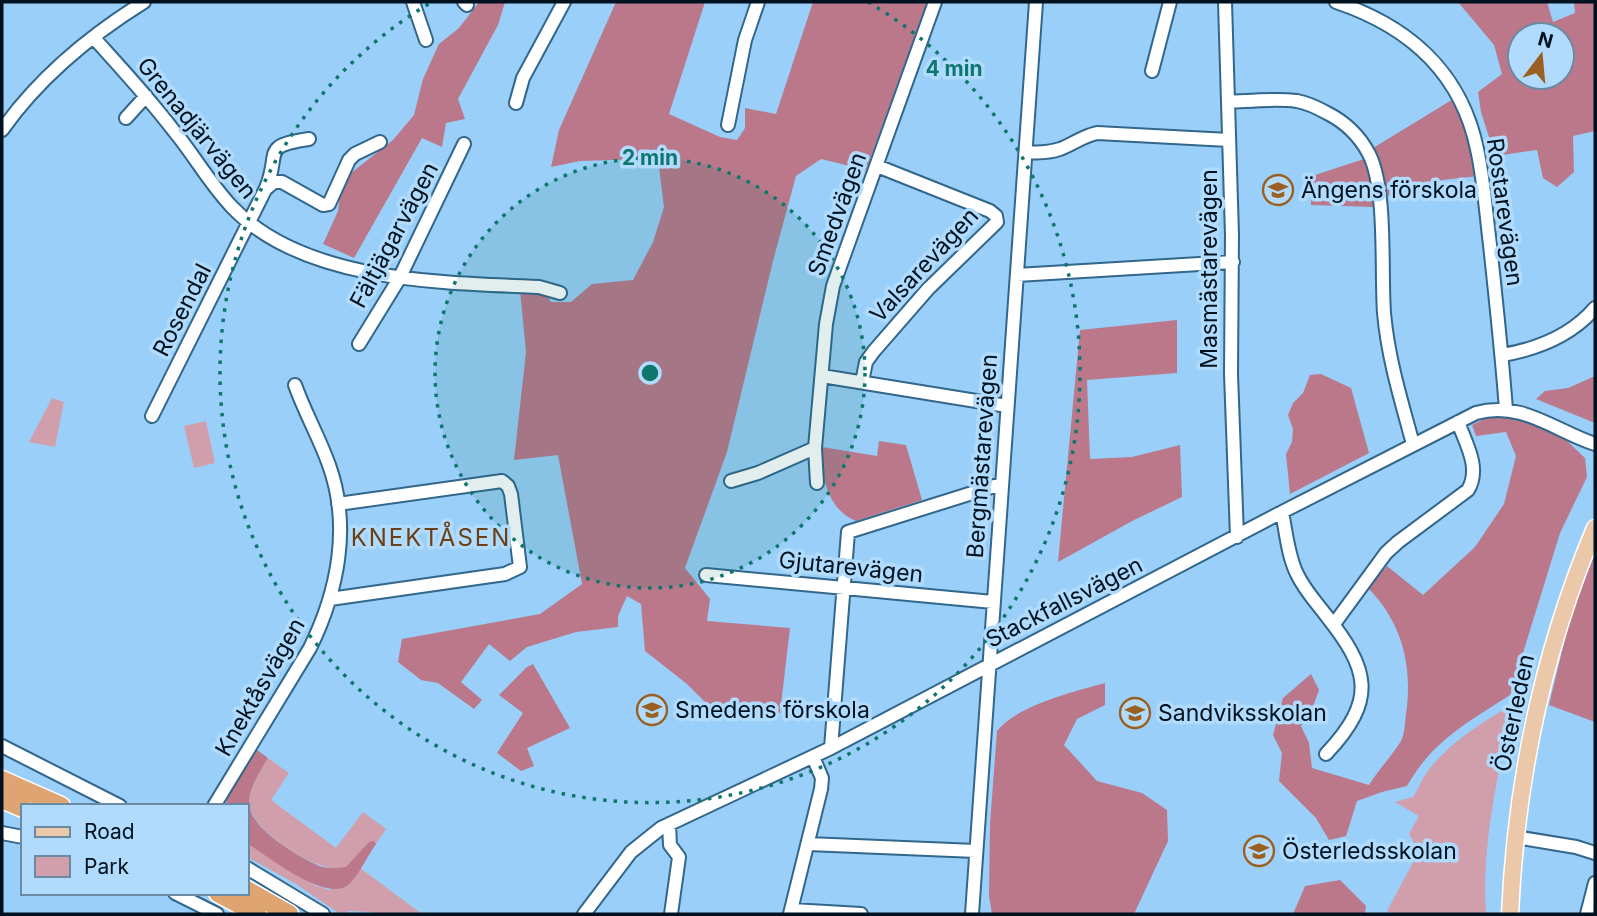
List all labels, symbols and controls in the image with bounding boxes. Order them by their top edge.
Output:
north arrow [1506,21,1576,91]
text: N [1535,27,1556,53]
street label: Grenadjärvägen [131,52,263,204]
text: 4 min [925,56,983,81]
street label: Rostarevägen [1481,136,1529,288]
text: 2 min [622,145,678,170]
street label: Smedvägen [802,148,872,280]
street label: Fältjägarvägen [344,157,444,313]
street label: Masmästarevägen [1195,169,1223,369]
school or university icon: Ängens förskola [1261,173,1295,207]
place label: Ängens förskola [1301,176,1477,204]
street label: Valsarevägen [864,202,984,328]
street label: Rosendal [147,259,217,361]
street label: Bergmästarevägen [961,353,1003,559]
centre of rings [638,361,662,385]
district label: KNEKTÅSEN [351,521,511,552]
street label: Gjutarevägen [777,546,925,588]
street label: Stackfallsvägen [981,550,1147,654]
street label: Knektåsvägen [209,613,311,761]
street label: Österleden [1488,652,1540,774]
school or university icon: Smedens förskola [635,693,669,727]
place label: Smedens förskola [675,696,870,724]
school or university icon: Sandviksskolan [1118,696,1152,730]
place label: Sandviksskolan [1158,699,1327,727]
legend [21,804,248,895]
text: Road [84,819,135,844]
school or university icon: Österledsskolan [1242,834,1276,868]
place label: Österledsskolan [1282,837,1457,865]
text: Park [84,854,129,879]

